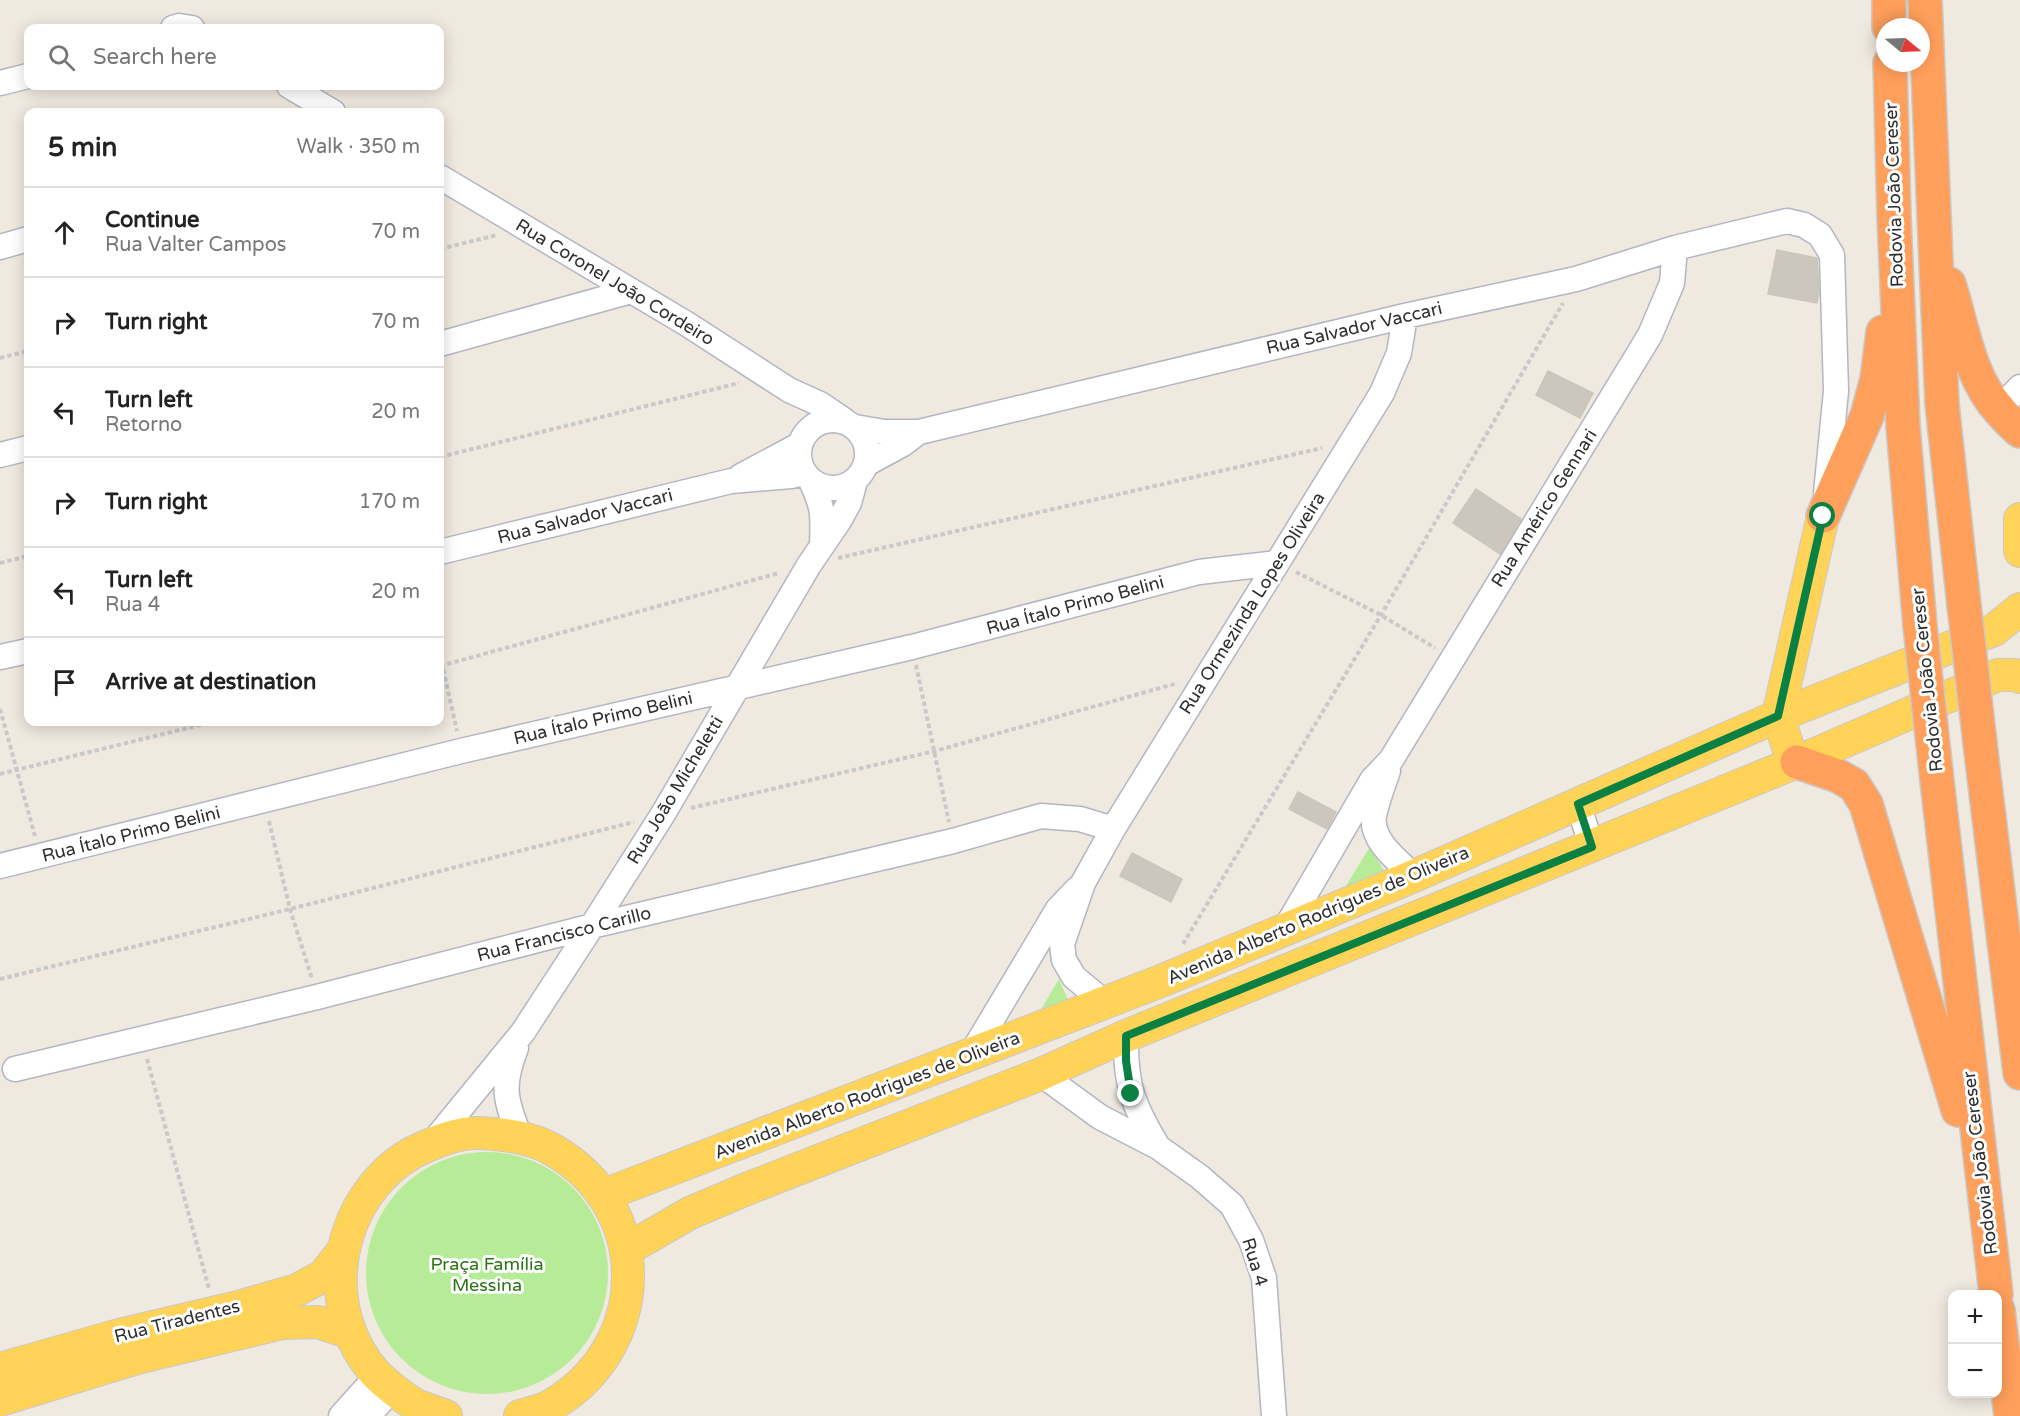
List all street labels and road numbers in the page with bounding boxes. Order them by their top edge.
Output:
street label: Rodovia João Cereser [1880,102,1908,288]
street label: Rua Coronel João Cordeiro [512,214,718,350]
street label: Rua Salvador Vaccari [1264,297,1444,359]
street label: Rua Américo Gennari [1486,425,1602,591]
street label: Rua Salvador Vaccari [495,484,675,548]
street label: Rua Ormezinda Lopes Oliveira [1174,488,1330,718]
street label: Rua Ítalo Primo Belini [984,571,1166,639]
street label: Rodovia João Cereser [1906,587,1948,773]
street label: Rua Ítalo Primo Belini [511,687,695,749]
street label: Rua João Micheletti [622,712,728,868]
street label: Rua Ítalo Primo Belini [40,801,222,867]
street label: Avenida Alberto Rodrigues de Oliveira [1164,841,1472,989]
street label: Rua Francisco Carillo [475,902,653,966]
street label: Avenida Alberto Rodrigues de Oliveira [711,1026,1023,1164]
street label: Rodovia João Cereser [1958,1070,2002,1256]
street label: Rua 4 [1237,1235,1273,1289]
street label: Rua Tiradentes [112,1295,242,1347]

